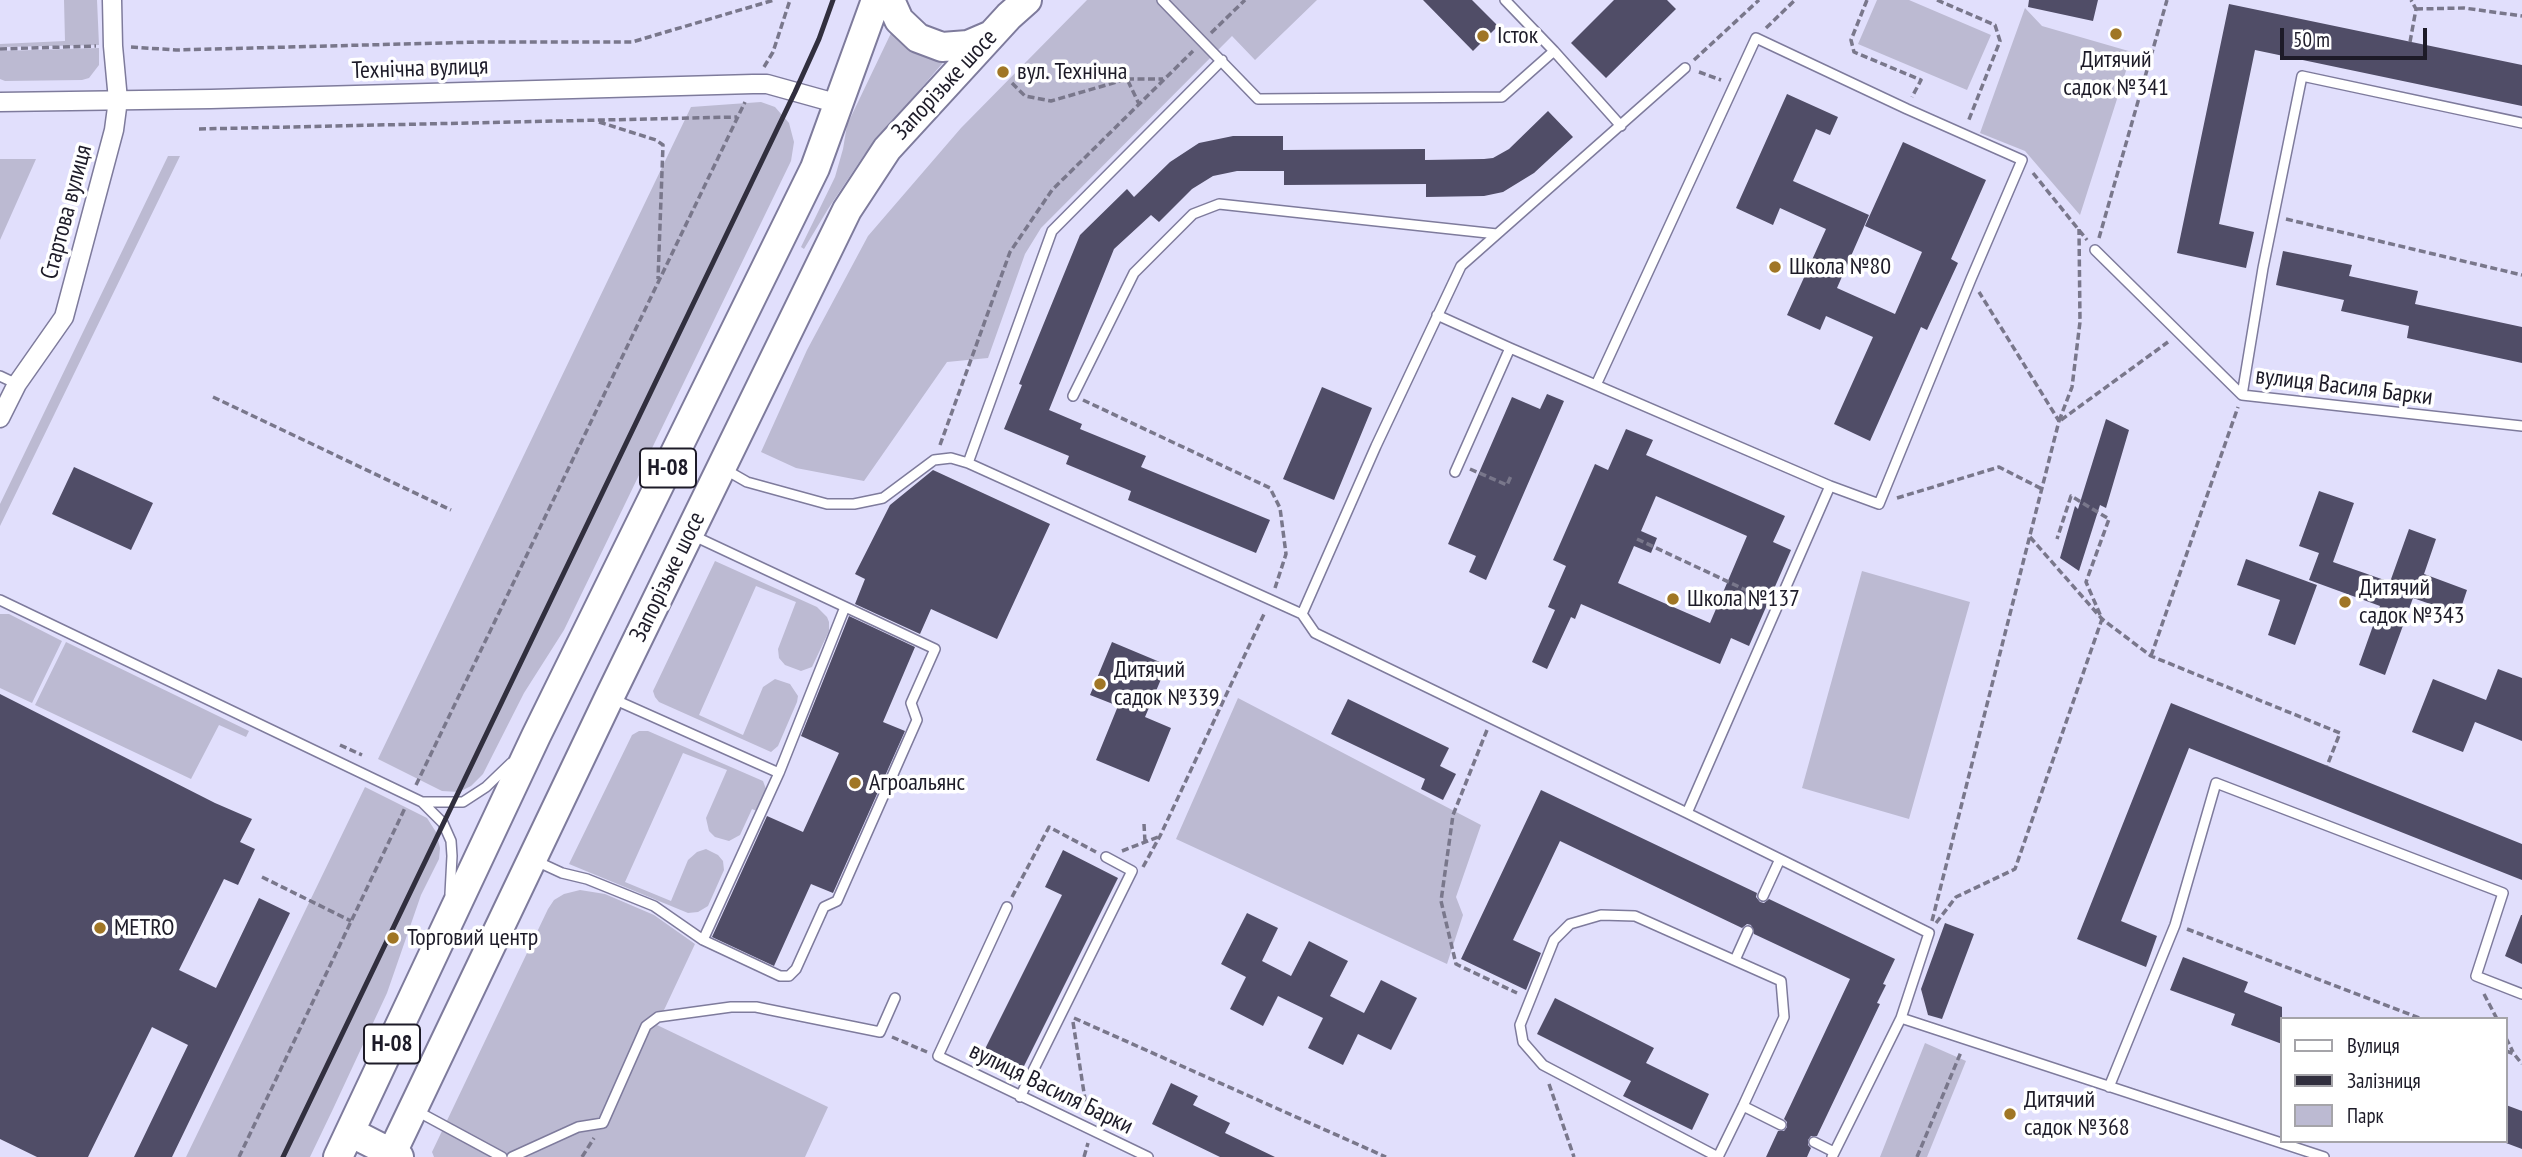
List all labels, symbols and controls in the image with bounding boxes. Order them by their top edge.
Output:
scale bar [2284,14,2431,58]
place label: Істок [1497,22,1538,50]
street label: Запорізьке шосе [887,24,1003,146]
marker: Дитячий садок №341 [2108,26,2124,42]
text: 50 m [2293,26,2330,53]
marker: Істок [1475,28,1491,44]
place label: Дитячий садок №341 [2063,46,2169,102]
street label: Технічна вулиця [351,52,489,86]
place label: вул. Технічна [1017,58,1127,86]
marker: вул. Технічна [995,64,1011,80]
street label: Стартова вулиця [35,142,99,282]
place label: Школа №80 [1789,253,1891,281]
marker: Школа №80 [1767,259,1783,275]
street label: вулиця Василя Барки [2254,362,2434,412]
road number: Н-08 [640,448,696,488]
street label: Запорізьке шосе [624,508,712,646]
place label: Дитячий садок №343 [2359,574,2465,630]
place label: Школа №137 [1687,585,1800,613]
marker: Школа №137 [1665,591,1681,607]
marker: Дитячий садок №343 [2337,594,2353,610]
place label: Дитячий садок №339 [1114,656,1220,712]
marker: Дитячий садок №339 [1092,676,1108,692]
place label: Агроальянс [869,769,965,797]
marker: Агроальянс [847,775,863,791]
place label: METRO [114,914,174,942]
marker: METRO [92,920,108,936]
place label: Торговий центр [407,924,538,952]
marker: Торговий центр [385,930,401,946]
legend [2280,1017,2508,1143]
road number: Н-08 [364,1024,420,1064]
text: Вулиця [2347,1032,2400,1059]
street label: вулиця Василя Барки [965,1037,1137,1141]
text: Залізниця [2347,1067,2421,1094]
place label: Дитячий садок №368 [2024,1086,2130,1142]
text: Парк [2347,1102,2384,1129]
marker: Дитячий садок №368 [2002,1106,2018,1122]

